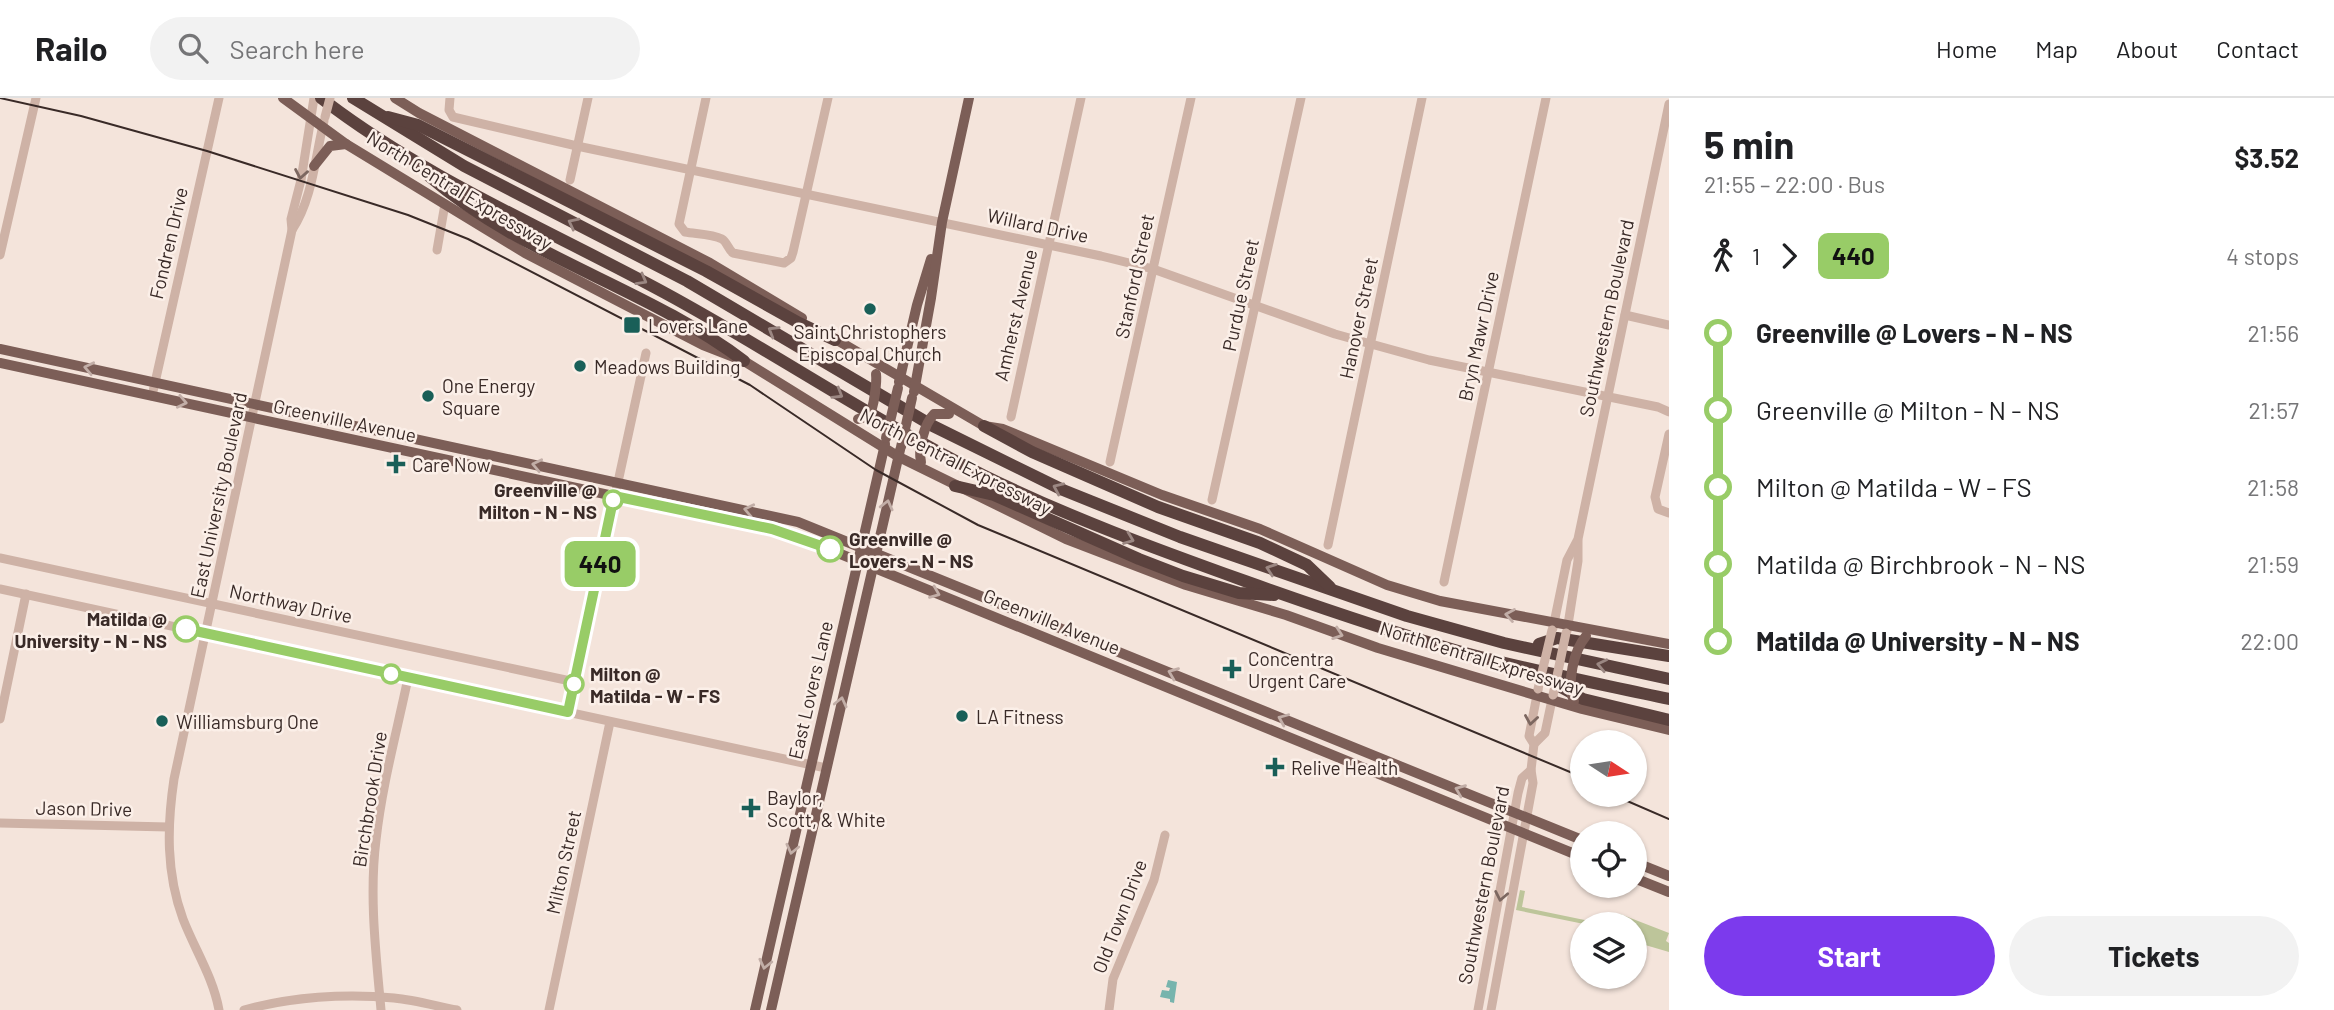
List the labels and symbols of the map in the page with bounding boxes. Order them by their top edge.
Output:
street label: North Central Expressway [363,126,557,255]
one-way arrow [294,168,309,180]
street label: Fondren Drive [144,185,192,301]
street label: Willard Drive [985,203,1091,247]
street label: Stanford Street [1110,211,1158,341]
one-way arrow [568,217,580,231]
street label: Southwestern Boulevard [1574,217,1638,419]
street label: Purdue Street [1217,237,1263,353]
street label: Amherst Avenue [989,247,1041,383]
street label: Hanover Street [1334,255,1382,381]
street label: Bryn Mawr Drive [1453,269,1503,403]
one-way arrow [634,272,647,285]
marker: Saint Christophers Episcopal Church [862,301,878,317]
place label: Lovers Lane [648,314,748,337]
marker: Lovers Lane [622,315,642,335]
place label: Saint Christophers Episcopal Church [794,320,946,365]
one-way arrow [767,327,780,340]
place label: Meadows Building [594,355,740,378]
marker: Meadows Building [572,358,588,374]
one-way arrow [83,362,95,377]
place label: One Energy Square [442,374,535,419]
one-way arrow [831,386,844,399]
marker: One Energy Square [420,388,436,404]
street label: East University Boulevard [185,390,251,600]
one-way arrow [176,394,188,409]
street label: Greenville Avenue [271,394,419,446]
street label: North Central Expressway [856,403,1056,519]
place label: Care Now [412,453,491,476]
marker: Care Now [386,454,406,474]
one-way arrow [531,458,543,473]
place label: Greenville @ Milton - N - NS [479,478,597,523]
one-way arrow [1053,482,1065,496]
marker: Greenville @ Milton - N - NS [603,490,623,510]
one-way arrow [879,499,893,511]
one-way arrow [743,503,755,518]
place label: Greenville @ Lovers - N - NS [849,527,974,572]
one-way arrow [1123,530,1135,544]
marker: Greenville @ Lovers - N - NS [817,536,843,562]
line badge: 440 [560,541,640,587]
one-way arrow [1265,563,1277,577]
street label: Northway Drive [227,579,355,627]
street label: Greenville Avenue [980,583,1124,659]
one-way arrow [928,585,941,599]
place label: Matilda @ University - N - NS [15,607,167,652]
one-way arrow [1504,608,1516,623]
marker: Matilda @ University - N - NS [173,616,199,642]
street label: North Central Expressway [1377,616,1587,700]
street label: East Lovers Lane [783,619,837,761]
one-way arrow [1331,625,1343,639]
place label: Concentra Urgent Care [1248,647,1346,692]
one-way arrow [1596,658,1608,673]
marker: Concentra Urgent Care [1222,659,1242,679]
place label: Milton @ Matilda - W - FS [590,662,720,707]
unlabelled marker [381,664,401,684]
one-way arrow [1168,667,1180,681]
marker: Milton @ Matilda - W - FS [564,674,584,694]
one-way arrow [833,696,847,708]
place label: LA Fitness [976,705,1064,728]
marker: LA Fitness [954,708,970,724]
place label: Williamsburg One [176,710,319,733]
marker: Williamsburg One [154,713,170,729]
one-way arrow [1278,713,1290,727]
one-way arrow [1524,714,1539,726]
street label: Birchbrook Drive [347,729,391,869]
north arrow [1570,730,1647,807]
place label: Relive Health [1291,756,1398,779]
marker: Relive Health [1265,757,1285,777]
street label: Southwestern Boulevard [1453,784,1513,986]
one-way arrow [1455,784,1468,798]
place label: Baylor, Scott, & White [767,786,886,831]
street label: Jason Drive [36,796,132,820]
marker: Baylor, Scott, & White [741,798,761,818]
street label: Milton Street [541,808,585,916]
one-way arrow [785,843,800,855]
street label: Old Town Drive [1087,856,1151,976]
one-way arrow [1494,890,1509,902]
one-way arrow [759,958,774,970]

